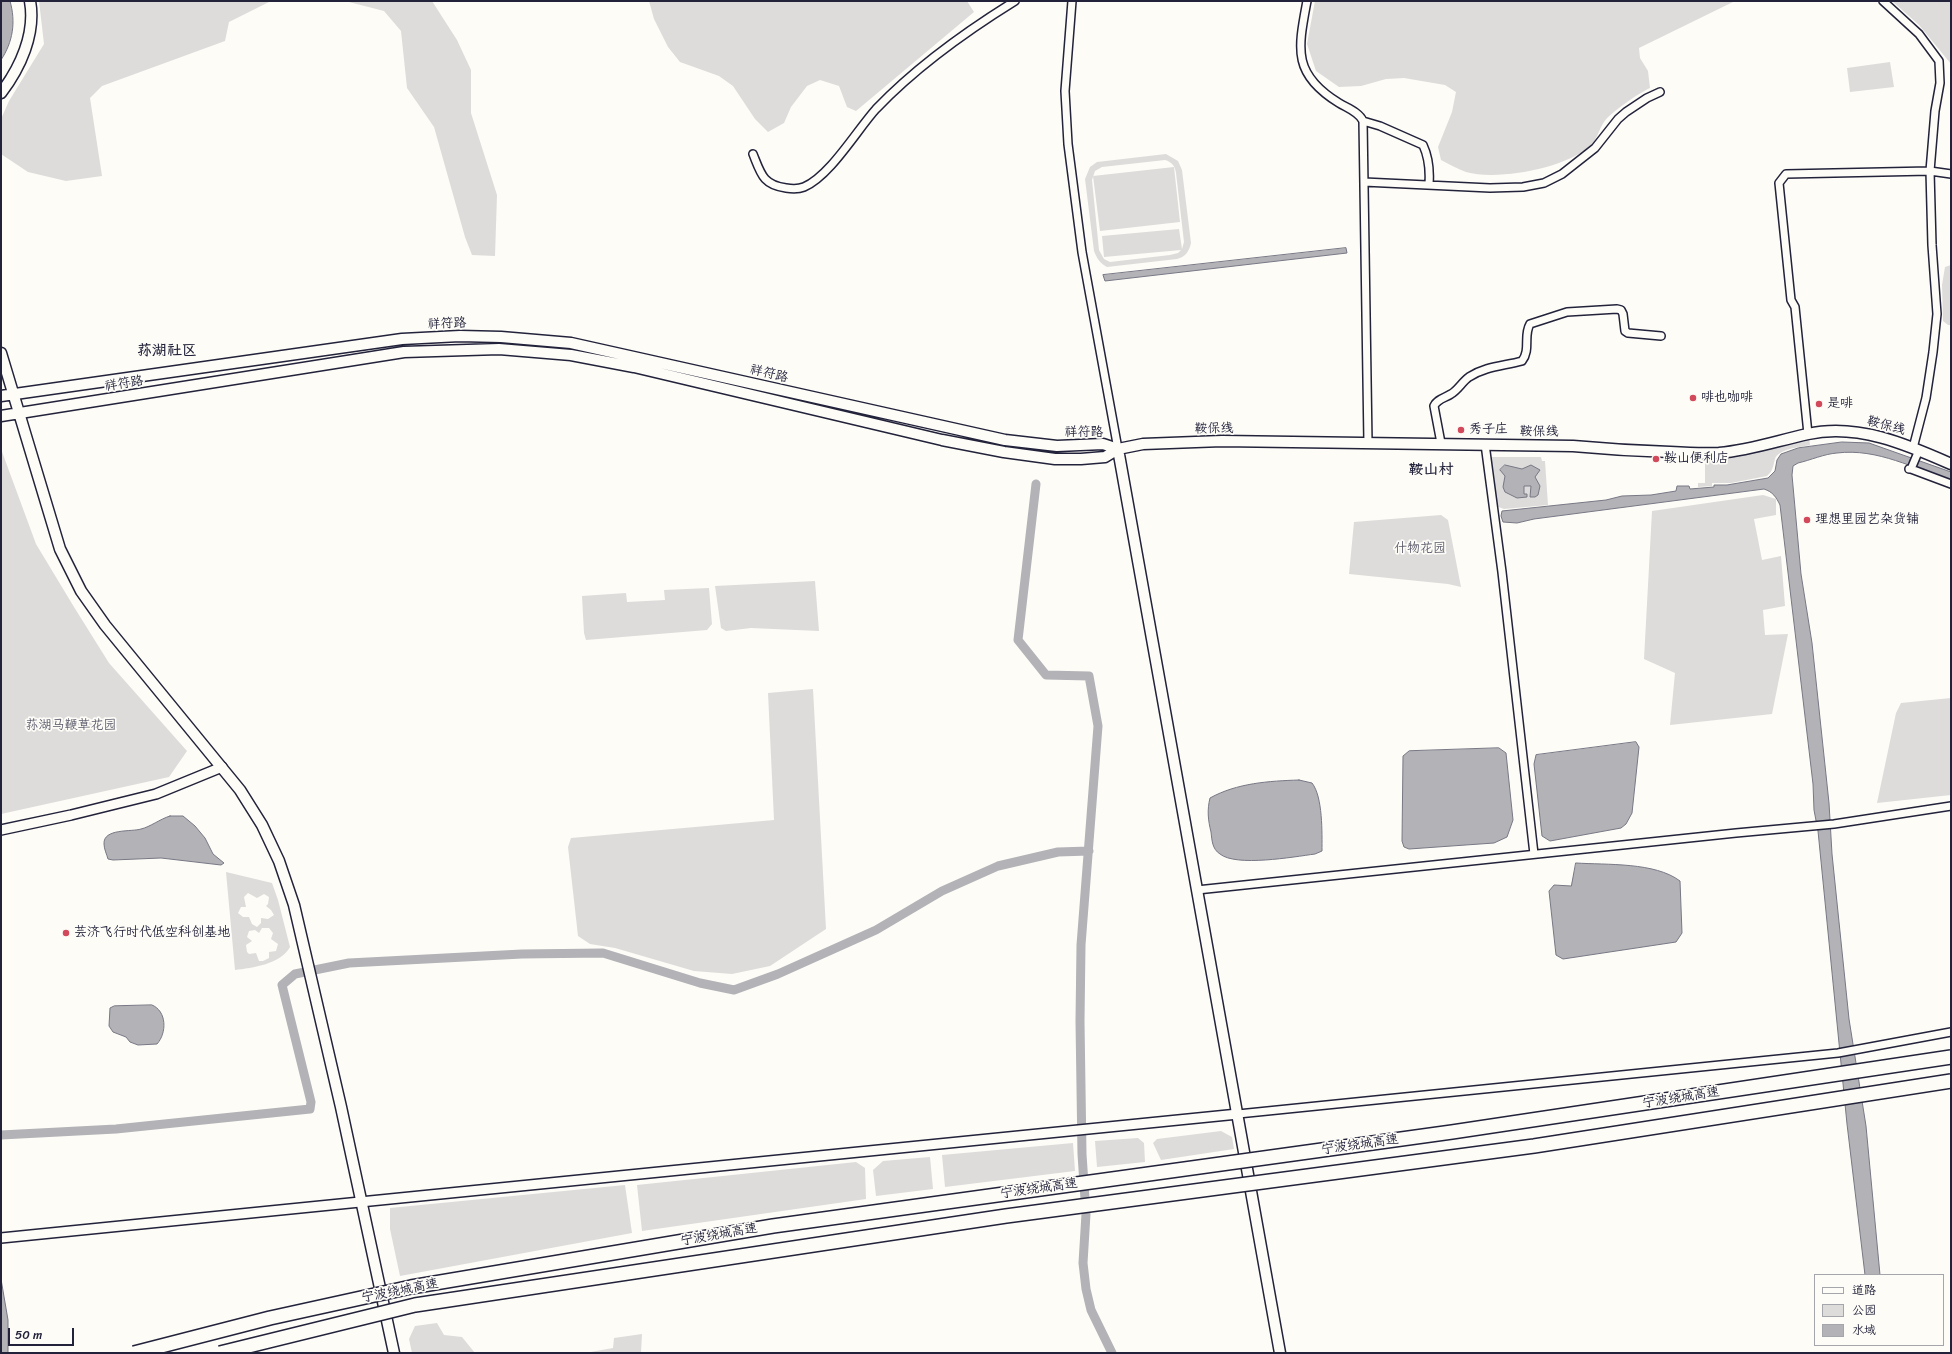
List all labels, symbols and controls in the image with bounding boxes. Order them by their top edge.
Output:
street label: 祥符路 [427,316,467,332]
district label: 荪湖社区 [137,342,197,360]
street label: 祥符路 [748,362,790,386]
street label: 祥符路 [104,373,144,395]
place label: 啡也咖啡 [1701,390,1753,406]
marker: 啡也咖啡 [1688,393,1698,403]
place label: 是啡 [1827,396,1853,412]
marker: 是啡 [1814,399,1824,409]
street label: 鞍保线 [1865,413,1907,439]
street label: 鞍保线 [1194,421,1234,437]
place label: 秀子庄 [1469,422,1508,438]
street label: 鞍保线 [1519,424,1559,440]
street label: 祥符路 [1065,425,1103,441]
marker: 秀子庄 [1456,425,1466,435]
place label: 鞍山便利店 [1664,451,1729,467]
marker: 鞍山便利店 [1651,454,1661,464]
district label: 鞍山村 [1409,461,1453,479]
place label: 理想里园艺杂货铺 [1815,512,1919,528]
marker: 理想里园艺杂货铺 [1802,515,1812,525]
park label: 什物花园 [1394,541,1446,557]
park label: 荪湖马鞭草花园 [26,718,116,734]
place label: 芸济飞行时代低空科创基地 [74,925,230,941]
marker: 芸济飞行时代低空科创基地 [61,928,71,938]
street label: 宁波绕城高速 [1641,1084,1721,1112]
street label: 宁波绕城高速 [1320,1132,1400,1158]
street label: 宁波绕城高速 [999,1176,1079,1202]
street label: 宁波绕城高速 [679,1221,759,1249]
legend [1814,1274,1944,1346]
street label: 宁波绕城高速 [360,1276,440,1306]
text: 道路 [1852,1279,1876,1301]
text: 公园 [1852,1299,1876,1321]
text: 水域 [1852,1319,1876,1341]
scale bar [10,1320,76,1346]
text: 50 m [15,1324,42,1346]

